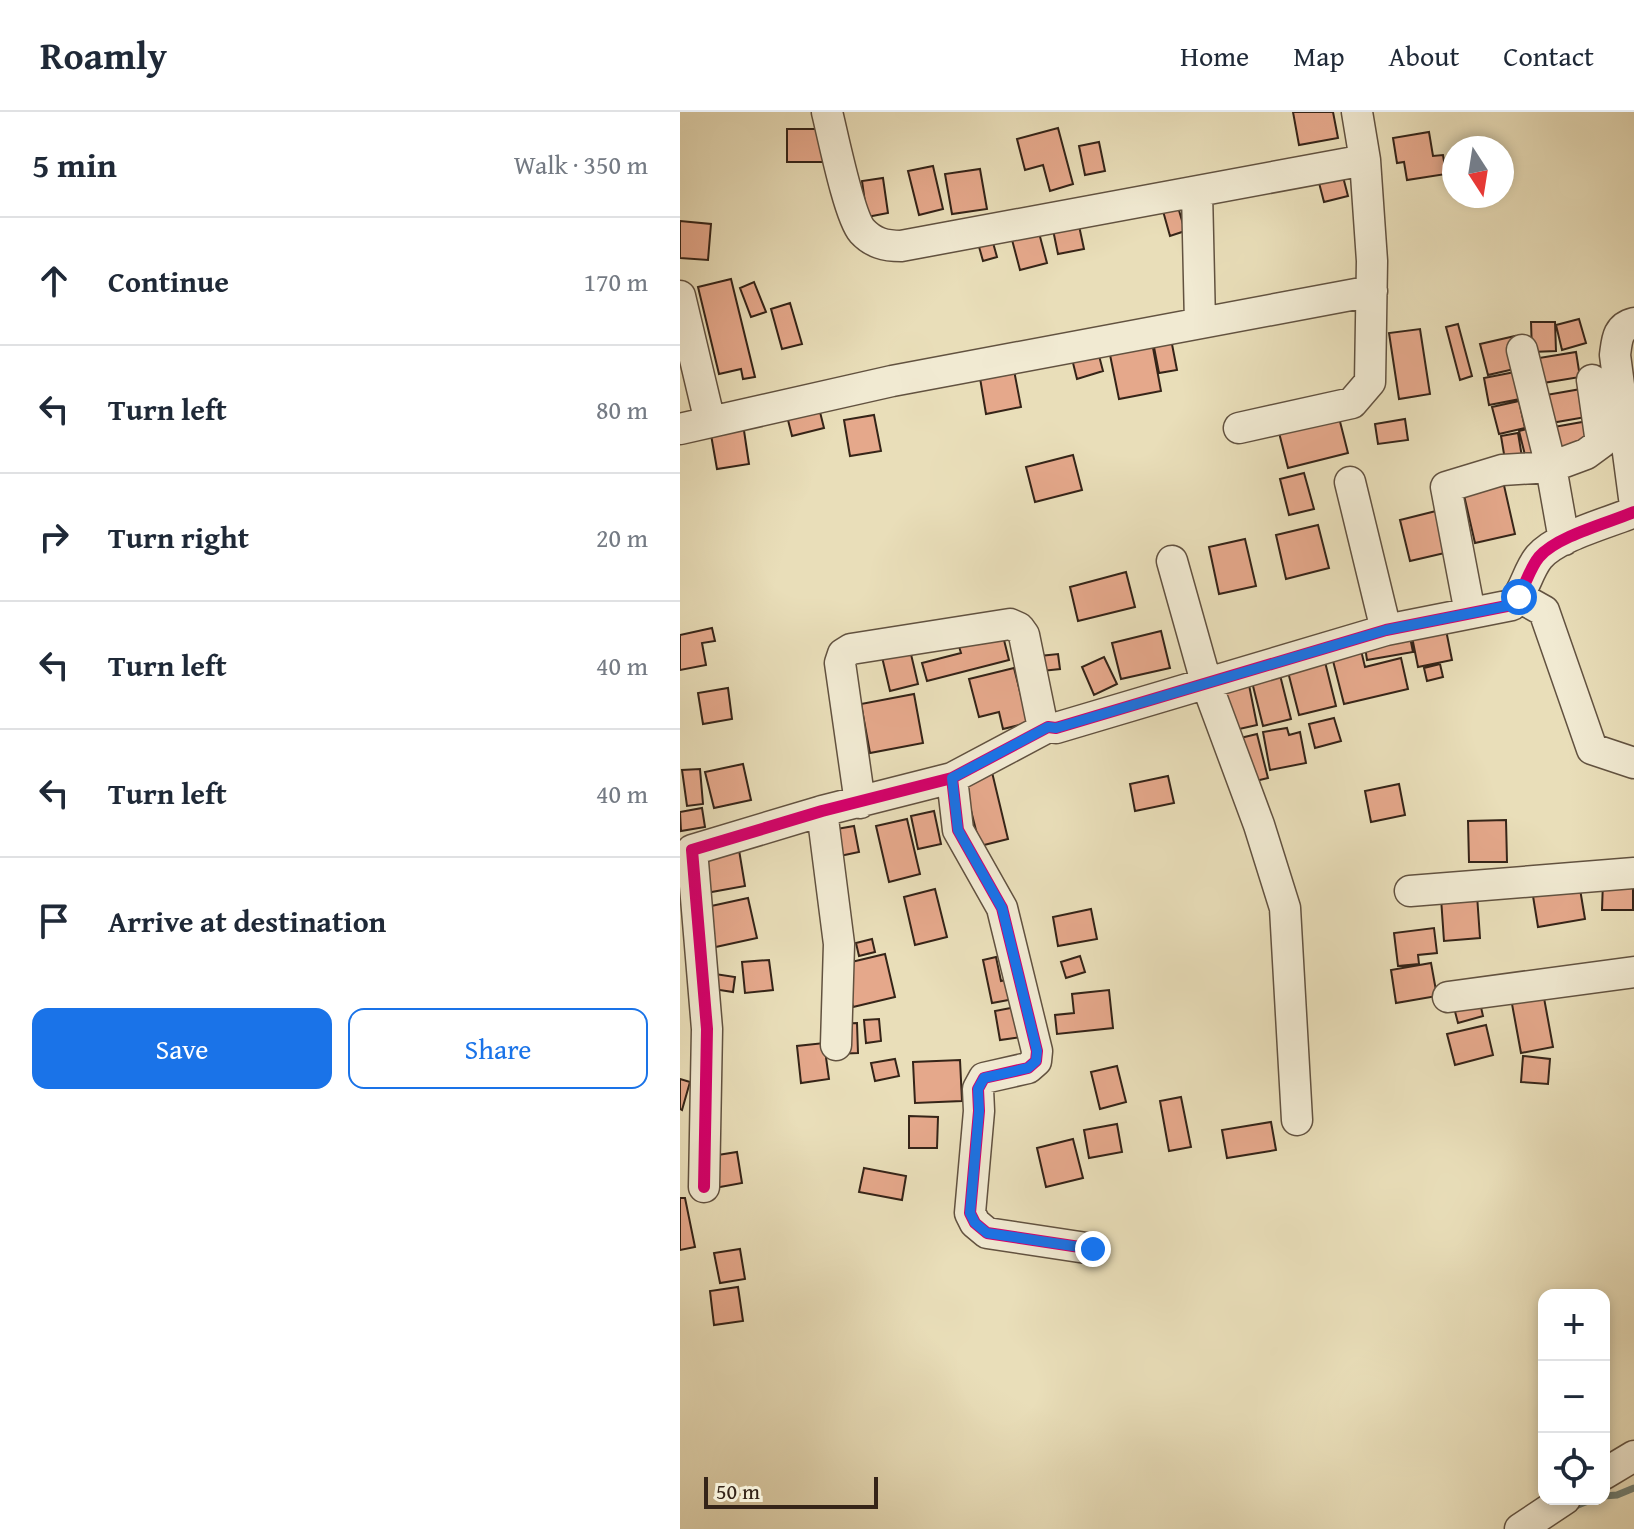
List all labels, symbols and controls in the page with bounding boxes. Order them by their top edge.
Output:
text: Roamly [40,27,167,83]
text: Home [1180,35,1249,76]
text: Map [1293,35,1345,76]
text: About [1389,35,1459,76]
text: Contact [1503,35,1594,76]
north arrow [1442,136,1514,208]
text: 5 min [32,140,117,189]
text: Walk · 350 m [514,145,648,184]
icon: ahead [32,259,76,303]
text: Continue [108,259,229,303]
text: 170 m [583,262,648,301]
icon: left [32,387,76,431]
text: Turn left [108,387,227,431]
text: 80 m [596,390,648,429]
icon: right [32,515,76,559]
text: Turn right [108,515,249,559]
text: 20 m [596,518,648,557]
route start [1501,579,1537,615]
icon: left [32,643,76,687]
text: Turn left [108,643,227,687]
text: 40 m [596,646,648,685]
icon: left [32,771,76,815]
text: Turn left [108,771,227,815]
text: 40 m [596,774,648,813]
icon: arrive [32,899,76,943]
text: Arrive at destination [108,899,386,943]
button: Save [32,1008,332,1089]
button: Share [348,1008,648,1089]
route end [1075,1231,1111,1267]
map controls [1538,1289,1610,1505]
button: + [1538,1289,1610,1361]
button: − [1538,1361,1610,1433]
button: locate [1538,1433,1610,1505]
scale bar [704,1473,878,1509]
text: 50 m [716,1475,760,1507]

